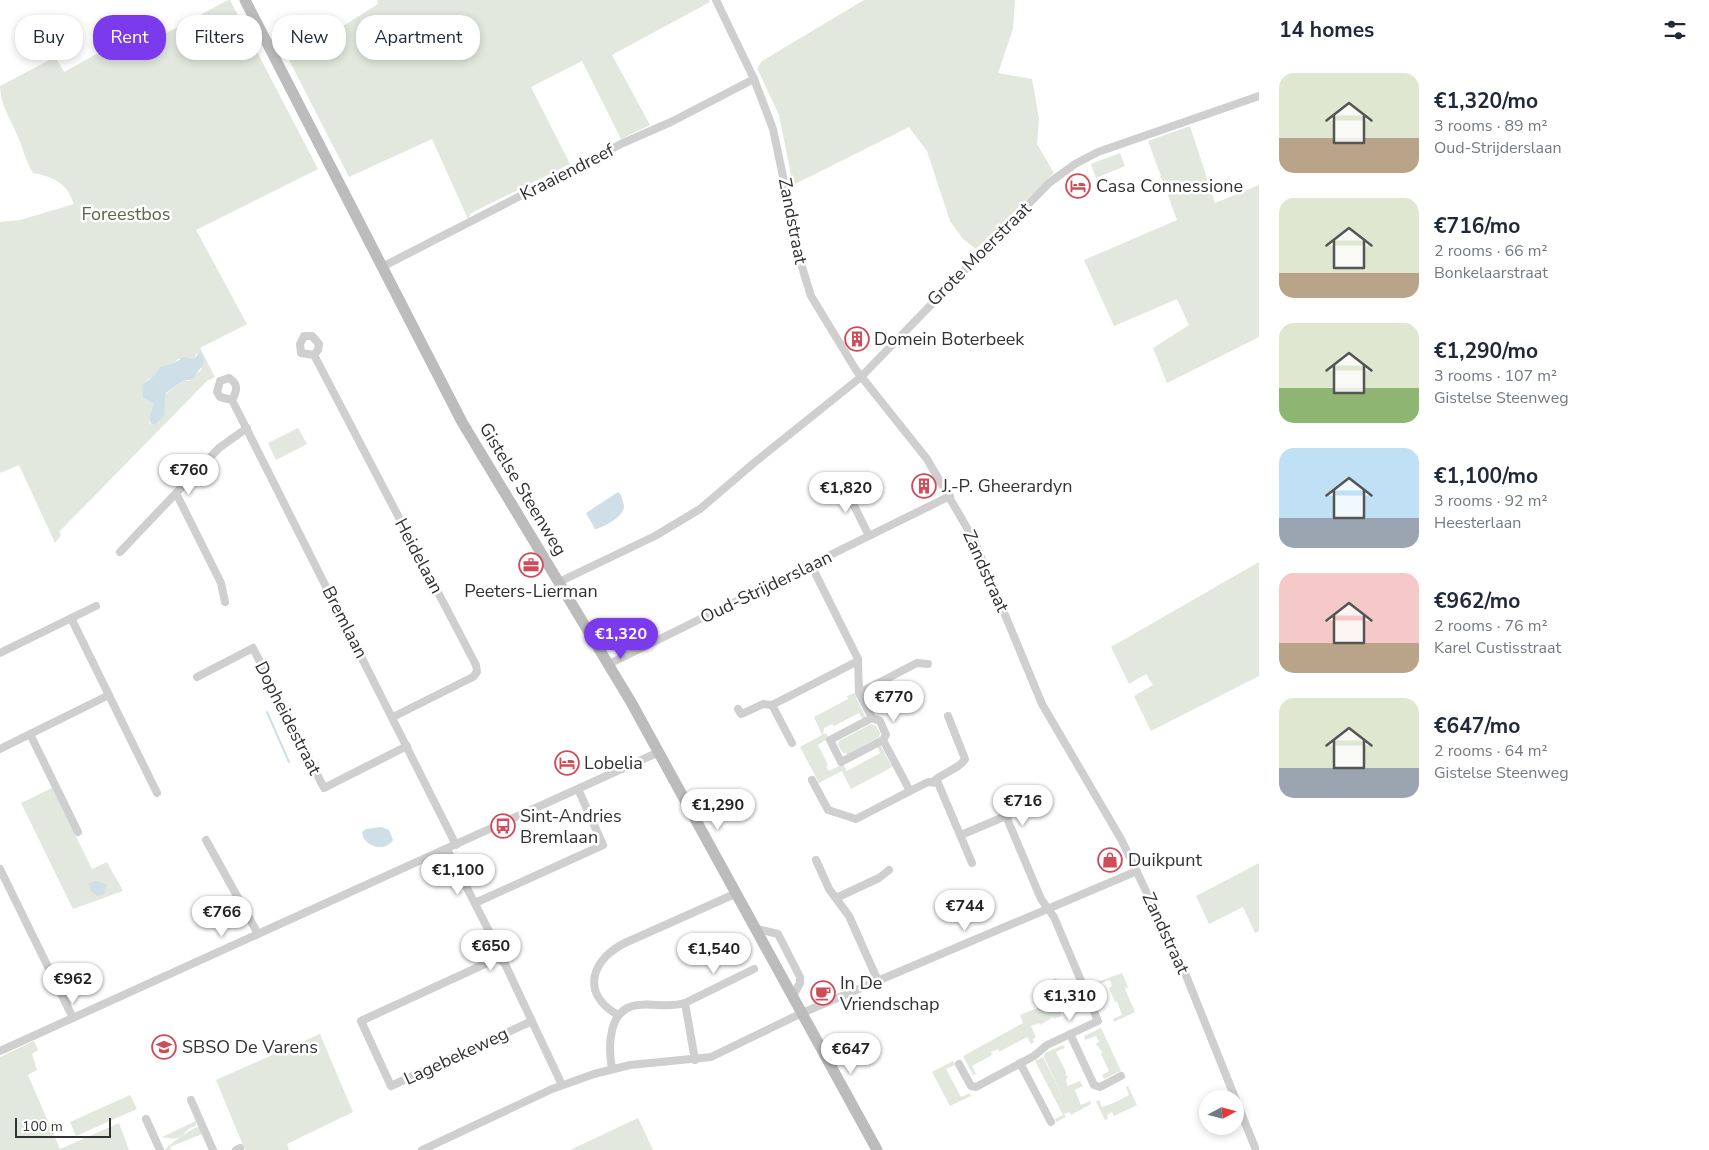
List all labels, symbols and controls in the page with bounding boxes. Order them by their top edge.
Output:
chip: Buy [15,15,83,60]
chip: Rent [93,15,166,60]
chip: Filters [176,15,262,60]
chip: New [272,15,346,60]
chip: Apartment [356,15,480,60]
text: 14 homes [1279,16,1374,44]
icon: filters [1661,16,1689,44]
text: €1,320/mo [1434,87,1538,115]
icon: home [1319,93,1379,153]
text: 3 rooms · 89 m² [1434,115,1547,137]
text: Oud-Strijderslaan [1434,137,1562,159]
street label: Kraaiendreef [516,138,619,206]
hotel icon: Casa Connessione [1065,173,1091,199]
place label: Casa Connessione [1096,174,1243,198]
street label: Zandstraat [773,176,813,267]
street label: Grote Moerstraat [922,196,1037,311]
park label: Foreestbos [81,202,171,226]
text: €716/mo [1434,212,1520,240]
icon: home [1319,218,1379,278]
text: 2 rooms · 66 m² [1434,240,1547,262]
text: Bonkelaarstraat [1434,262,1548,284]
building icon: Domein Boterbeek [844,326,870,352]
place label: Domein Boterbeek [874,327,1025,351]
text: €1,290/mo [1434,337,1538,365]
icon: home [1319,343,1379,403]
text: 3 rooms · 107 m² [1434,365,1557,387]
text: Gistelse Steenweg [1434,387,1569,409]
street label: Gistelse Steenweg [474,418,572,560]
pin: €760 [159,454,219,496]
text: €760 [170,459,208,481]
text: €1,100/mo [1434,462,1538,490]
icon: home [1319,468,1379,528]
pin: €1,820 [805,472,887,514]
building icon: J.-P. Gheerardyn [911,473,937,499]
place label: J.-P. Gheerardyn [941,474,1072,498]
text: €1,820 [820,477,872,499]
text: 3 rooms · 92 m² [1434,490,1547,512]
text: Heesterlaan [1434,512,1521,534]
street label: Heidelaan [389,514,449,598]
street label: Zandstraat [957,526,1015,616]
street label: Oud-Strijderslaan [696,545,836,629]
office icon: Peeters-Lierman [518,552,544,578]
place label: Peeters-Lierman [464,579,598,603]
street label: Bremlaan [317,582,373,662]
text: €962/mo [1434,587,1520,615]
icon: home [1319,593,1379,653]
text: 2 rooms · 76 m² [1434,615,1547,637]
pin: €1,320 [580,618,662,660]
text: €1,320 [595,623,647,645]
text: Karel Custisstraat [1434,637,1561,659]
street label: Dopheidestraat [249,657,327,780]
pin: €770 [864,680,924,723]
text: €770 [875,686,913,708]
text: €647/mo [1434,712,1520,740]
icon: home [1319,718,1379,778]
text: 2 rooms · 64 m² [1434,740,1547,762]
hotel icon: Lobelia [554,750,580,776]
place label: Lobelia [584,751,643,775]
text: Gistelse Steenweg [1434,762,1569,784]
pin: €716 [993,784,1053,827]
pin: €1,290 [677,788,759,831]
text: €716 [1004,790,1042,812]
text: €1,290 [692,794,744,816]
place label: Sint-Andries Bremlaan [520,804,622,849]
bus stop icon: Sint-Andries Bremlaan [490,813,516,839]
shop icon: Duikpunt [1097,847,1123,873]
place label: Duikpunt [1128,848,1202,872]
pin: €1,100 [417,854,499,896]
text: €1,100 [432,859,484,881]
street label: Zandstraat [1137,888,1196,978]
pin: €744 [935,890,995,932]
text: €744 [946,895,984,917]
pin: €766 [192,896,252,938]
text: €766 [203,901,241,923]
pin: €650 [461,930,521,972]
pin: €1,540 [673,932,755,975]
text: €650 [472,935,510,957]
text: €1,540 [688,938,740,960]
pin: €962 [43,962,103,1005]
text: €962 [54,968,92,990]
place label: In De Vriendschap [839,971,940,1016]
cafe icon: In De Vriendschap [810,980,836,1006]
pin: €1,310 [1029,980,1111,1022]
text: €1,310 [1044,985,1096,1007]
street label: Lagebekeweg [400,1021,512,1091]
pin: €647 [821,1032,881,1075]
school or university icon: SBSO De Varens [151,1034,177,1060]
place label: SBSO De Varens [182,1035,318,1059]
text: €647 [832,1038,870,1060]
north arrow [1199,1090,1244,1135]
map controls [1199,1090,1244,1135]
scale bar [15,1115,111,1138]
text: 100 m [22,1117,63,1136]

